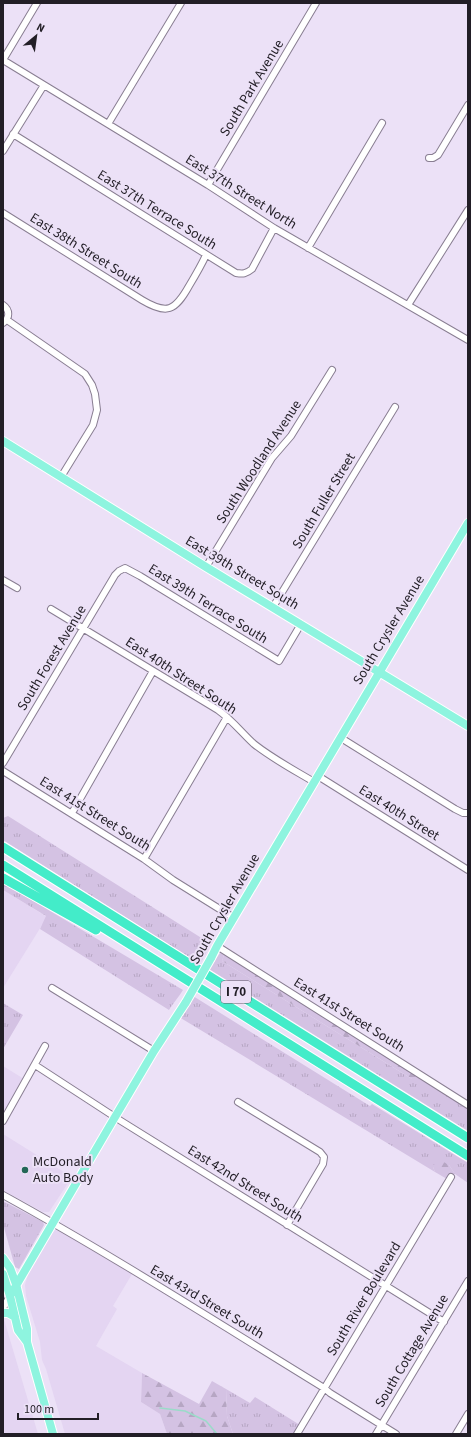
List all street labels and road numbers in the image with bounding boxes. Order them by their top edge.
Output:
street label: South Park Avenue [215,36,289,140]
street label: East 37th Street North [181,150,301,234]
street label: East 37th Terrace South [93,165,221,255]
street label: East 38th Street South [26,208,146,294]
street label: South Woodland Avenue [211,396,307,528]
street label: South Fuller Street [287,449,361,553]
street label: East 39th Street South [181,531,303,615]
street label: East 39th Terrace South [144,559,272,649]
street label: South Crysler Avenue [348,571,430,689]
street label: South Forest Avenue [13,601,92,715]
street label: East 40th Street South [121,632,241,720]
street label: East 41st Street South [36,772,154,856]
street label: East 40th Street [355,780,443,846]
street label: South Crysler Avenue [185,850,265,968]
street label: East 41st Street South [290,973,408,1057]
road number: I 70 [221,981,251,1003]
street label: East 42nd Street South [183,1140,307,1228]
street label: South River Boulevard [322,1238,406,1360]
street label: East 43rd Street South [146,1260,268,1344]
street label: South Cottage Avenue [370,1291,454,1411]

